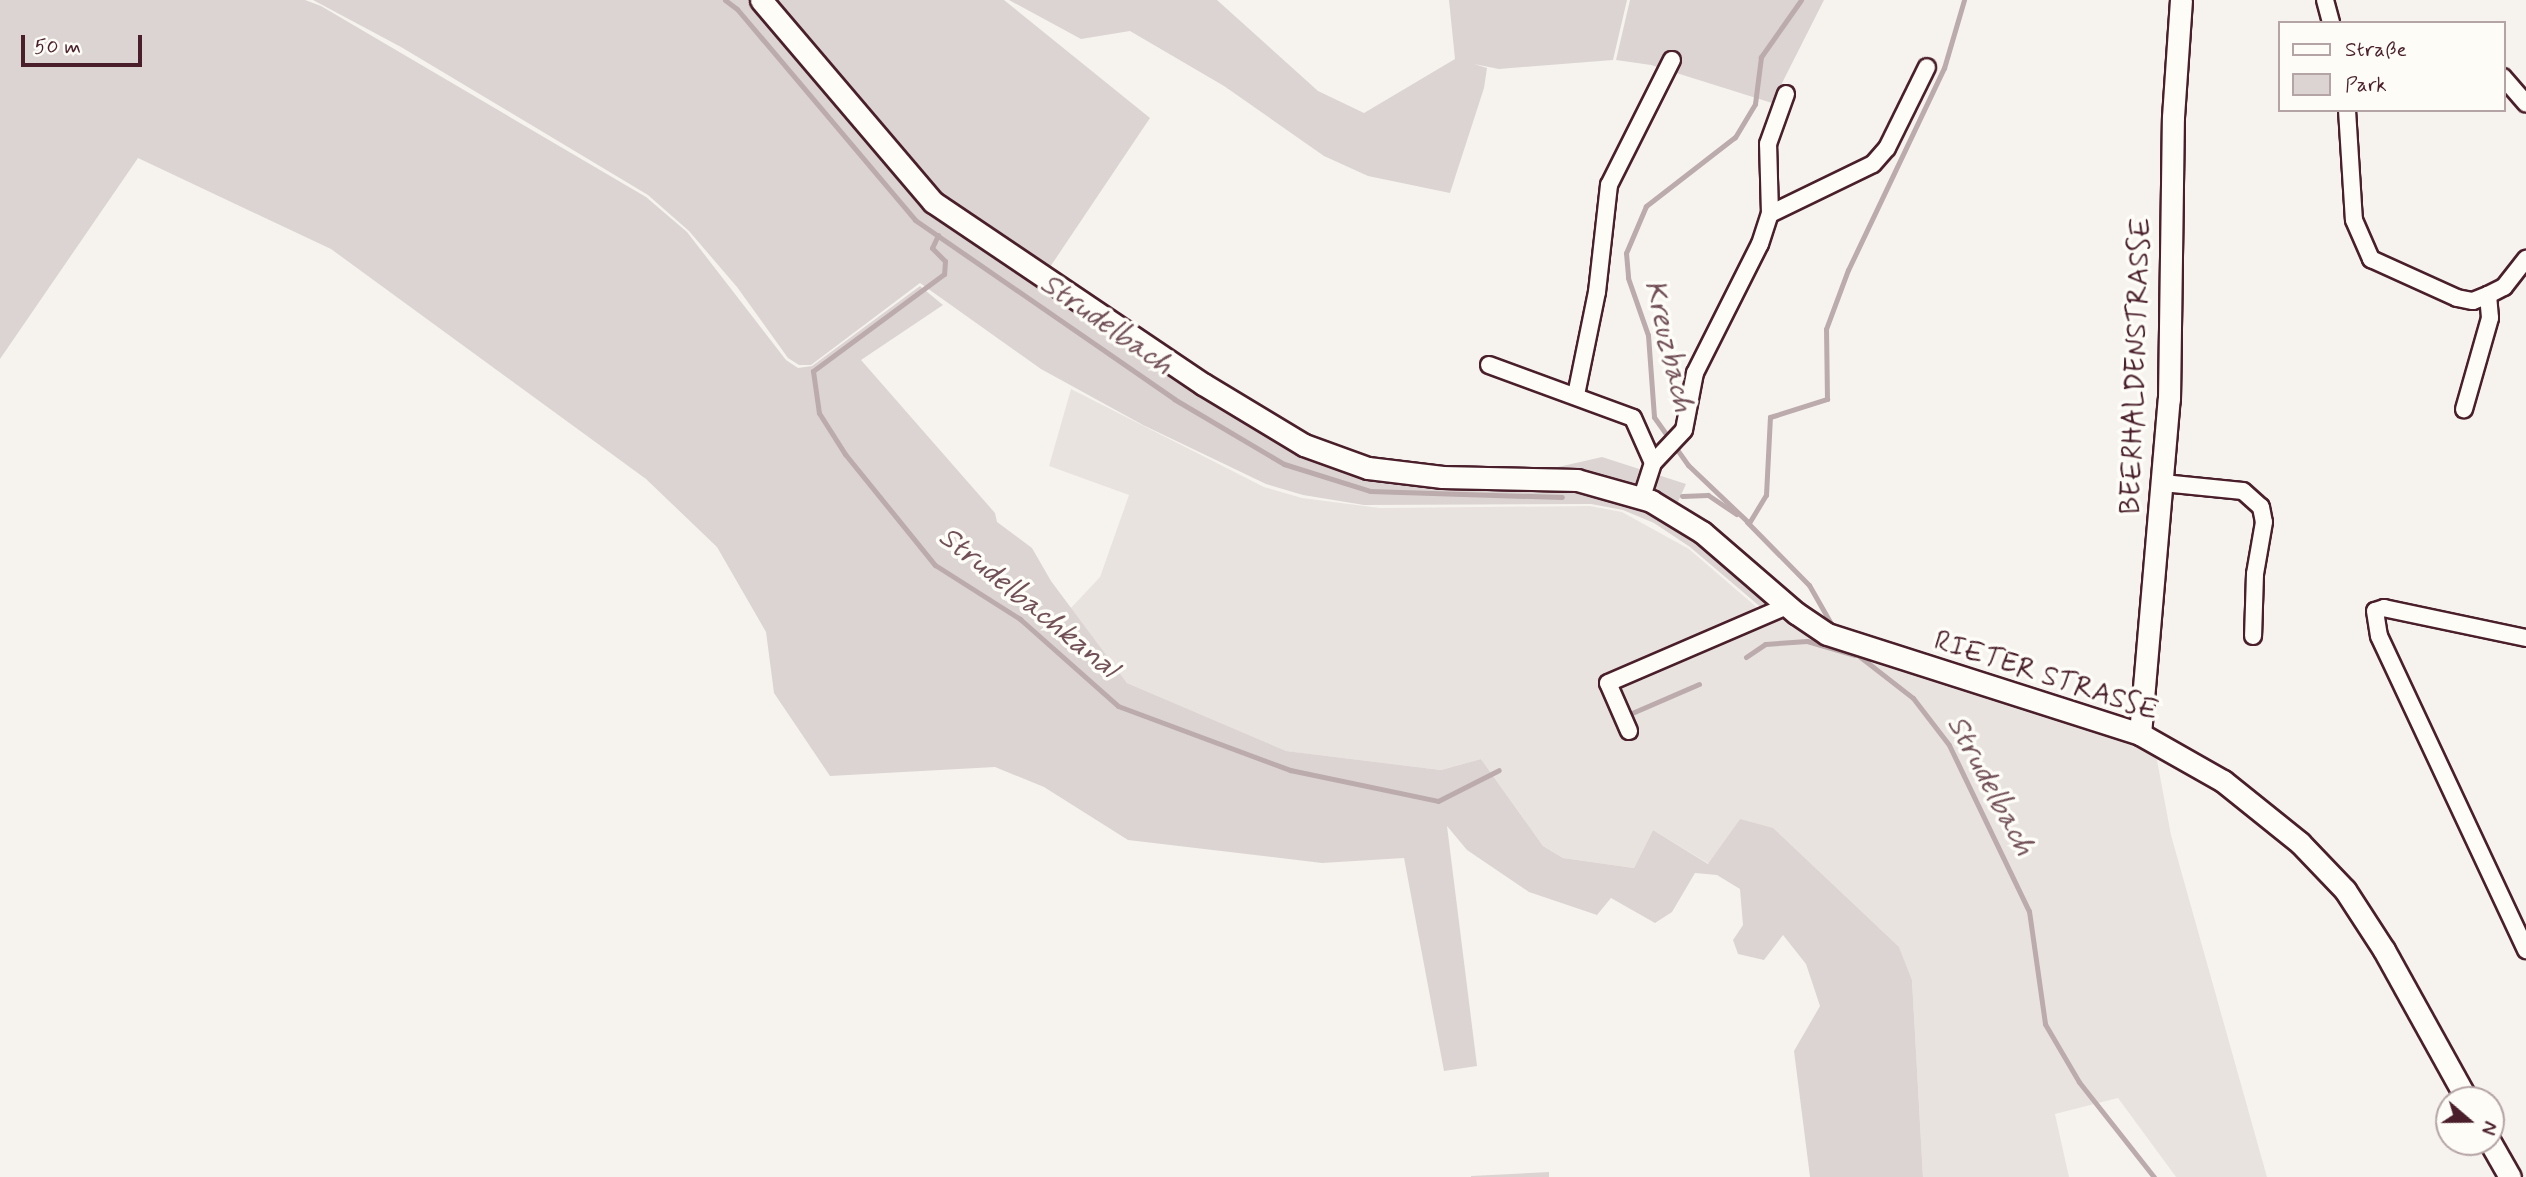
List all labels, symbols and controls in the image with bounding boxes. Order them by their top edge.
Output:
scale bar [24,21,145,65]
legend [2278,21,2505,112]
text: 50 m [34,33,81,61]
text: Straße [2345,36,2407,64]
text: Park [2345,71,2387,99]
street label: BEERHALDENSTRASSE [2115,217,2159,515]
water label: Strudelbach [1033,266,1179,384]
water label: Kreuzbach [1635,277,1701,415]
water label: Strudelbachkanal [931,519,1125,687]
street label: RIETER STRASSE [1930,625,2162,729]
water label: Strudelbach [1938,710,2042,862]
north arrow [2435,1086,2505,1156]
text: N [2474,1117,2502,1138]

